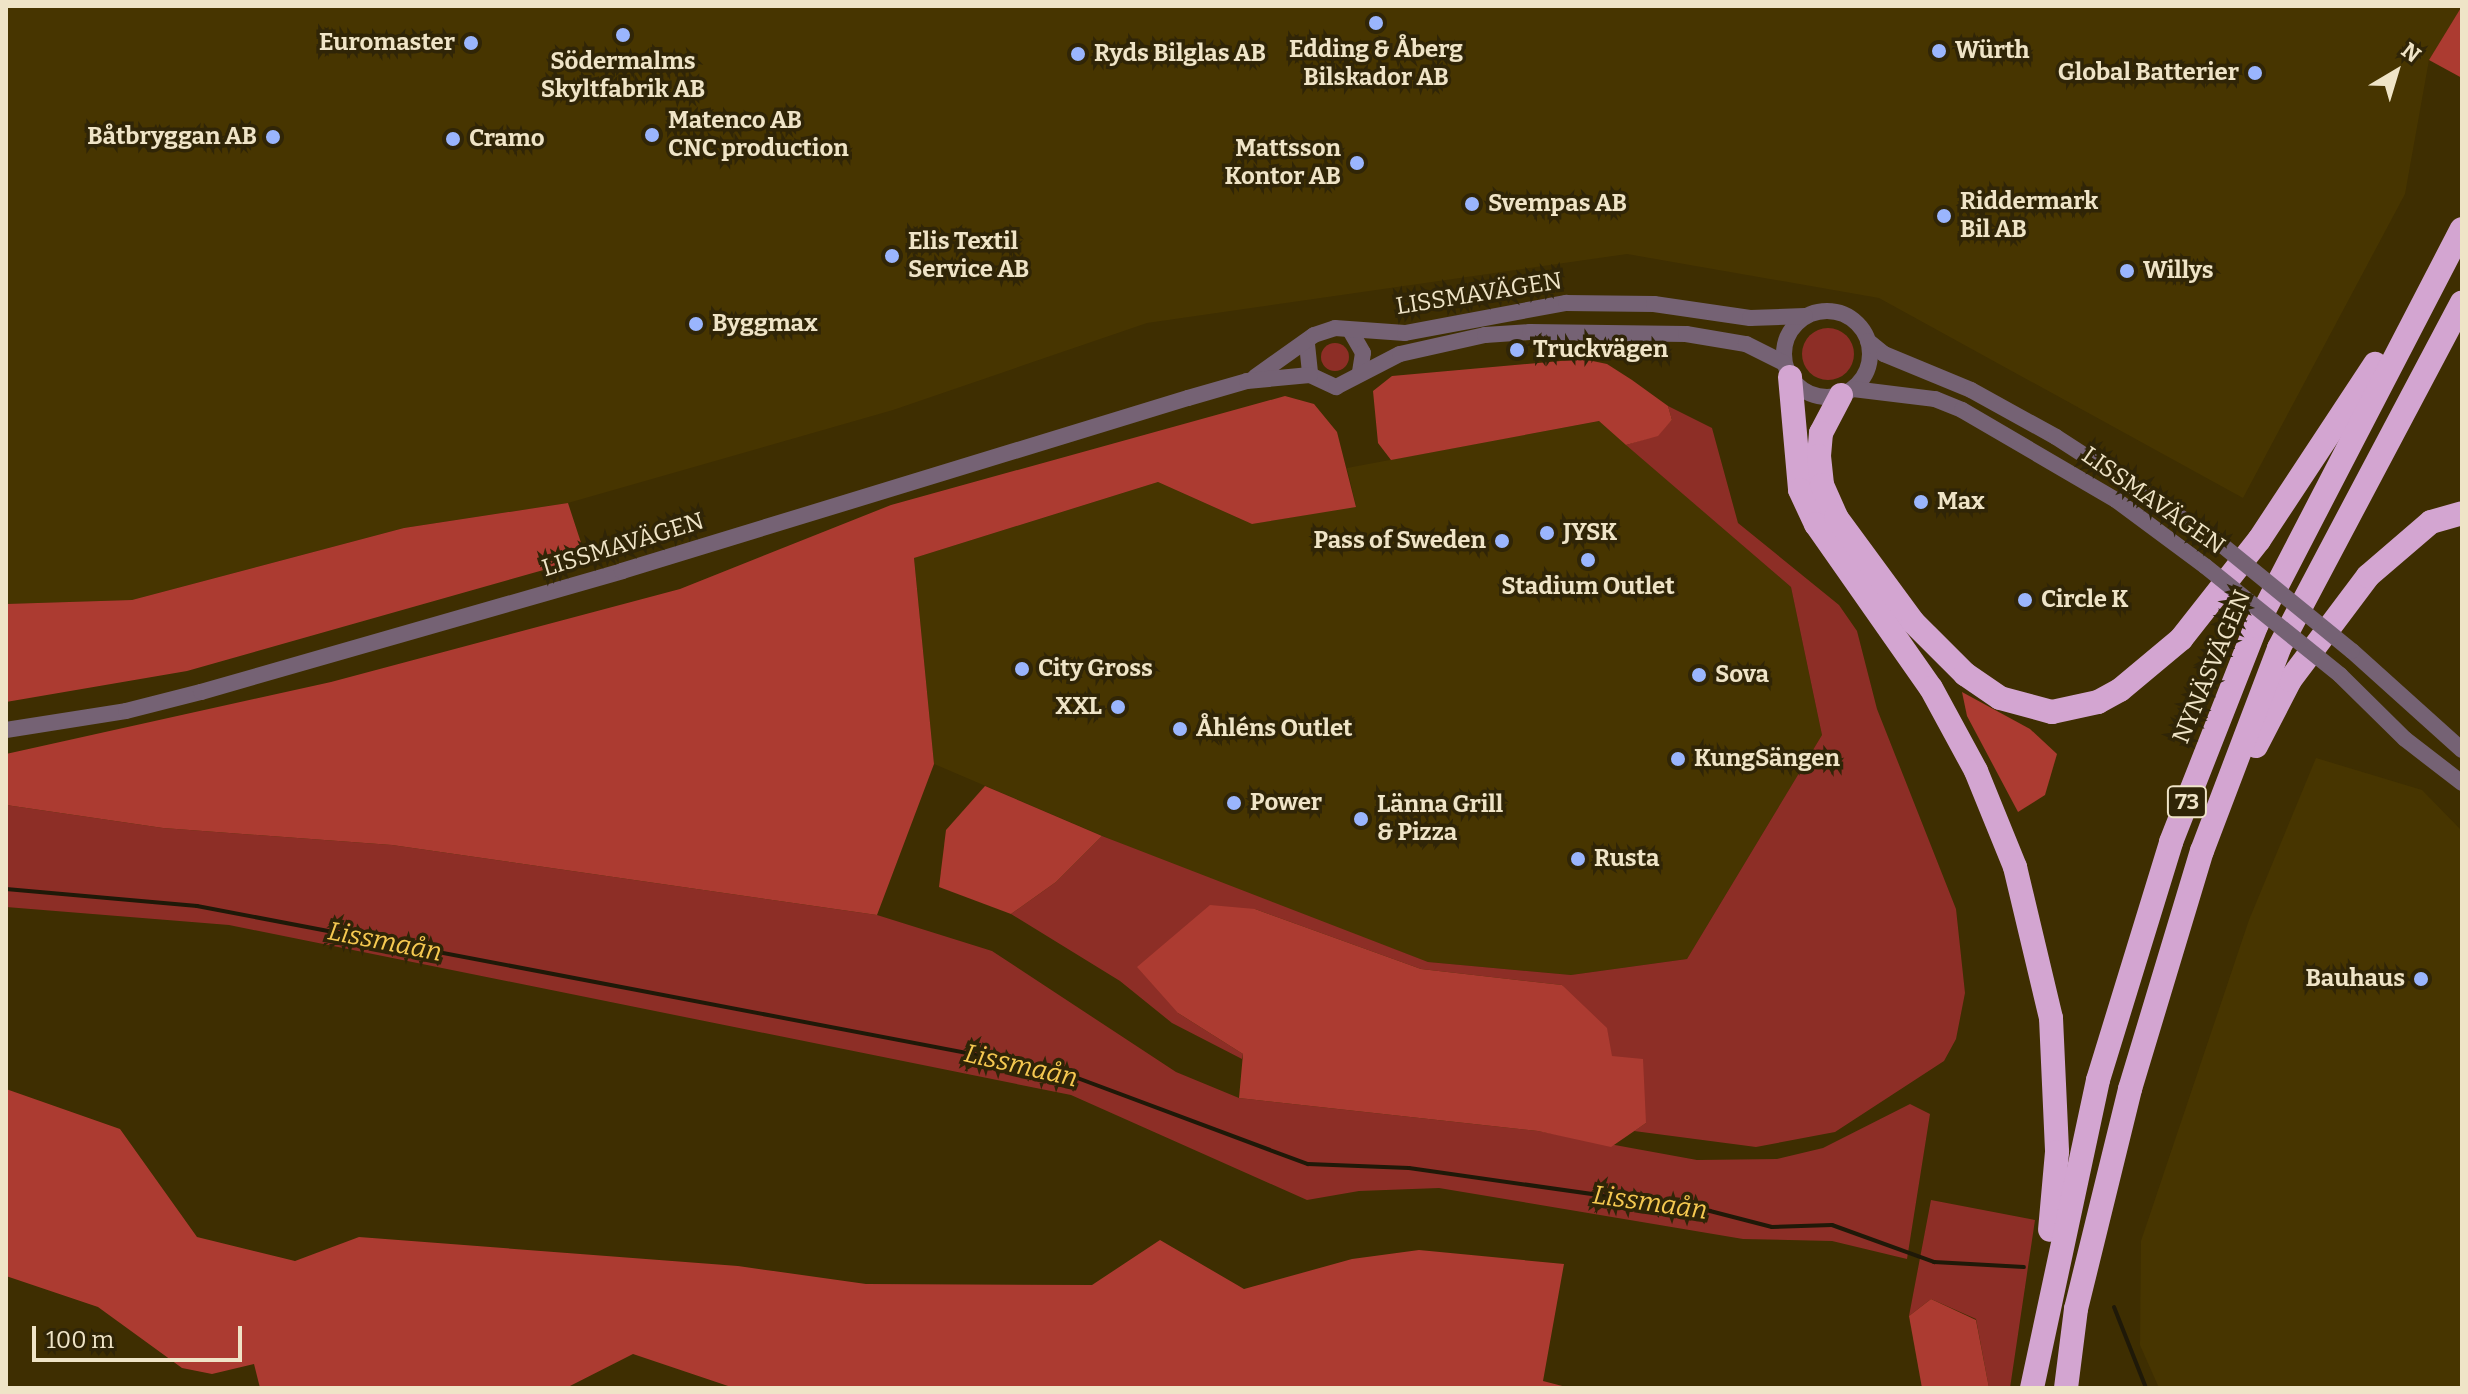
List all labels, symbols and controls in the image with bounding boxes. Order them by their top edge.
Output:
marker: Edding & Åberg Bilskador AB [1367,14,1385,32]
marker: Södermalms Skyltfabrik AB [614,26,632,44]
place label: Euromaster [319,29,455,57]
north arrow [2356,32,2436,112]
marker: Euromaster [462,34,480,52]
place label: Edding & Åberg Bilskador AB [1289,36,1463,92]
place label: Würth [1955,37,2030,65]
text: N [2396,37,2426,69]
place label: Ryds Bilglas AB [1094,40,1266,68]
marker: Würth [1930,42,1948,60]
marker: Ryds Bilglas AB [1069,45,1087,63]
place label: Södermalms Skyltfabrik AB [541,48,705,104]
place label: Global Batterier [2058,59,2239,87]
marker: Global Batterier [2246,64,2264,82]
place label: Matenco AB CNC production [668,107,849,163]
place label: Båtbryggan AB [87,123,257,151]
place label: Cramo [469,125,544,153]
marker: Matenco AB CNC production [643,126,661,144]
marker: Båtbryggan AB [264,128,282,146]
marker: Cramo [444,130,462,148]
place label: Mattsson Kontor AB [1225,135,1341,191]
marker: Mattsson Kontor AB [1348,154,1366,172]
place label: Riddermark Bil AB [1960,188,2098,244]
place label: Svempas AB [1488,190,1627,218]
marker: Svempas AB [1463,195,1481,213]
marker: Riddermark Bil AB [1935,207,1953,225]
place label: Elis Textil Service AB [908,228,1029,284]
marker: Elis Textil Service AB [883,247,901,265]
place label: Willys [2143,257,2213,285]
marker: Willys [2118,262,2136,280]
street label: LISSMAVÄGEN [1394,267,1564,321]
place label: Byggmax [712,310,818,338]
marker: Byggmax [687,315,705,333]
place label: Truckvägen [1533,336,1668,364]
marker: Truckvägen [1508,341,1526,359]
street label: LISSMAVÄGEN [2076,441,2230,561]
place label: Max [1937,488,1985,516]
marker: Max [1912,493,1930,511]
street label: LISSMAVÄGEN [539,507,707,583]
place label: JYSK [1563,519,1617,547]
marker: JYSK [1538,524,1556,542]
place label: Pass of Sweden [1313,527,1486,555]
marker: Pass of Sweden [1493,532,1511,550]
marker: Stadium Outlet [1579,551,1597,569]
place label: Stadium Outlet [1501,573,1675,601]
place label: Circle K [2041,586,2129,614]
street label: NYNÄSVÄGEN [2167,586,2257,748]
marker: Circle K [2016,591,2034,609]
place label: City Gross [1038,655,1153,683]
marker: City Gross [1013,660,1031,678]
place label: Sova [1715,661,1769,689]
marker: Sova [1690,666,1708,684]
place label: XXL [1055,693,1102,721]
marker: XXL [1109,698,1127,716]
place label: Åhléns Outlet [1196,715,1353,743]
marker: Åhléns Outlet [1171,720,1189,738]
place label: KungSängen [1694,745,1840,773]
marker: KungSängen [1669,750,1687,768]
road number: 73 [2165,784,2209,820]
place label: Power [1250,789,1322,817]
place label: Länna Grill & Pizza [1377,791,1503,847]
marker: Power [1225,794,1243,812]
marker: Länna Grill & Pizza [1352,810,1370,828]
place label: Rusta [1594,845,1659,873]
marker: Rusta [1569,850,1587,868]
water label: Lissmaån [325,916,445,968]
place label: Bauhaus [2305,965,2405,993]
marker: Bauhaus [2412,970,2430,988]
water label: Lissmaån [961,1038,1081,1094]
water label: Lissmaån [1591,1180,1709,1226]
scale bar [36,1310,246,1360]
text: 100 m [46,1326,114,1354]

